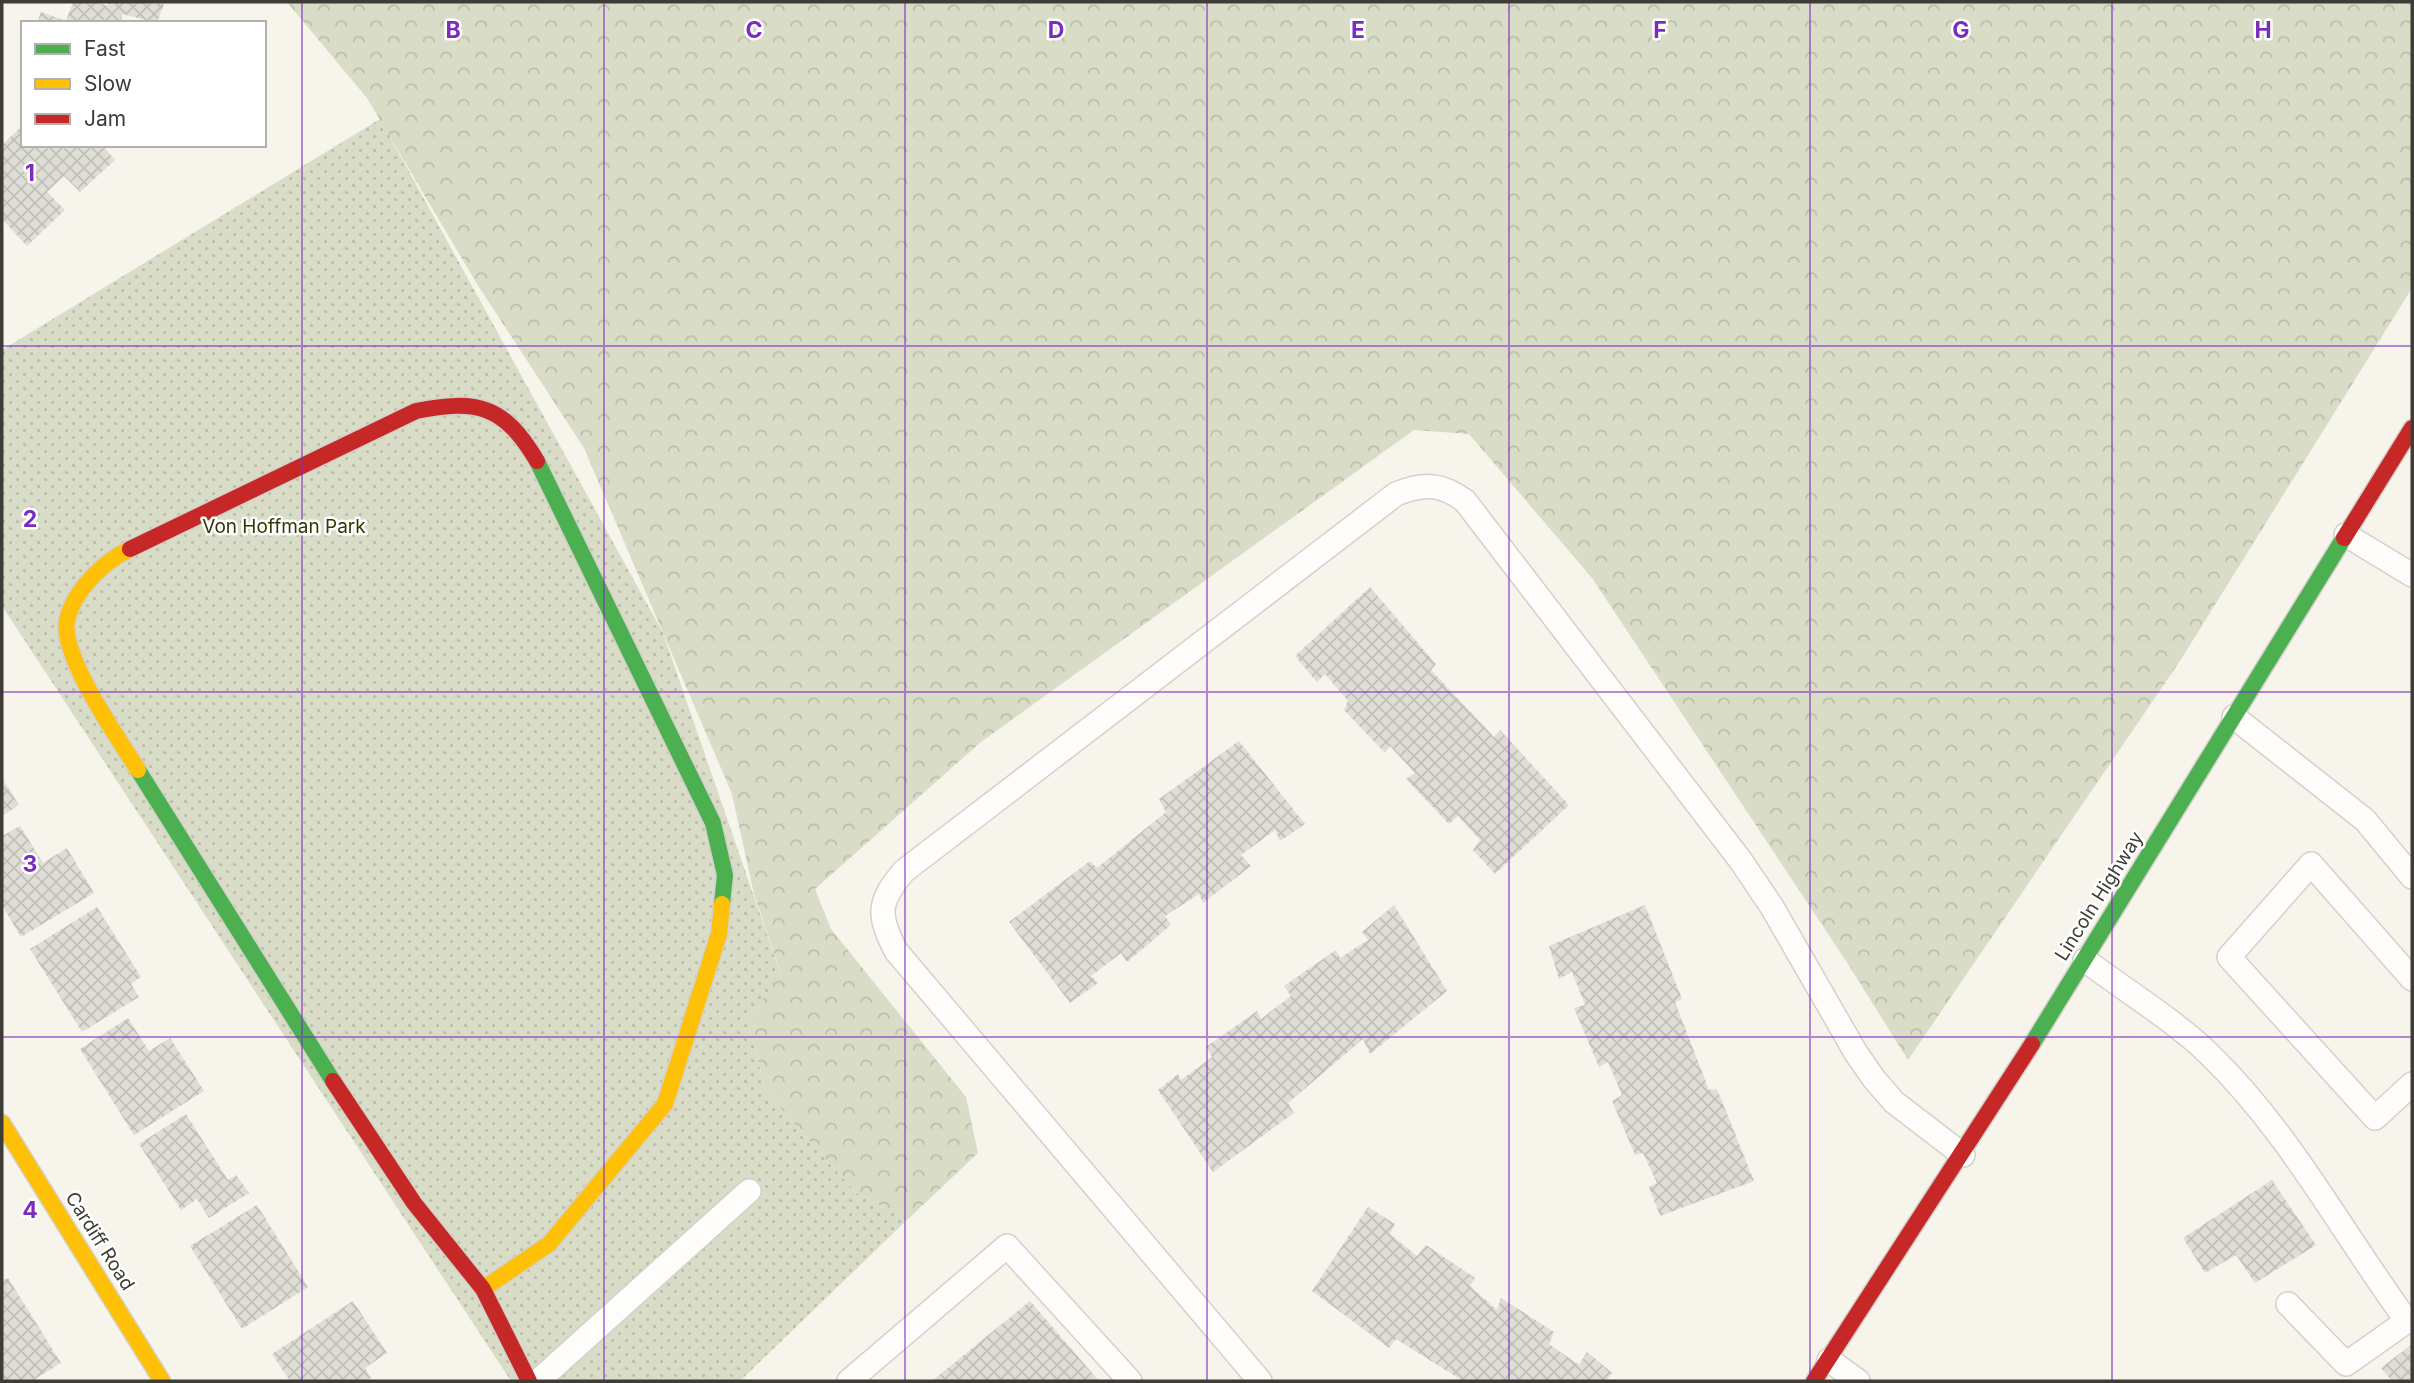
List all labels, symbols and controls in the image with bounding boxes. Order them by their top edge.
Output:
text: B [445,16,461,44]
text: C [745,16,763,44]
text: D [1048,16,1064,44]
text: E [1351,16,1365,44]
text: F [1653,16,1667,44]
text: G [1952,16,1970,44]
text: H [2254,16,2272,44]
legend [21,21,266,147]
text: Fast [84,36,126,61]
text: Slow [84,71,132,96]
text: Jam [84,106,126,131]
text: 1 [25,159,35,187]
text: 2 [23,505,37,533]
park label: Von Hoffman Park [202,515,366,538]
street label: Lincoln Highway [2050,827,2148,965]
text: 3 [23,850,37,878]
street label: Cardiff Road [61,1187,139,1295]
text: 4 [22,1196,38,1224]

